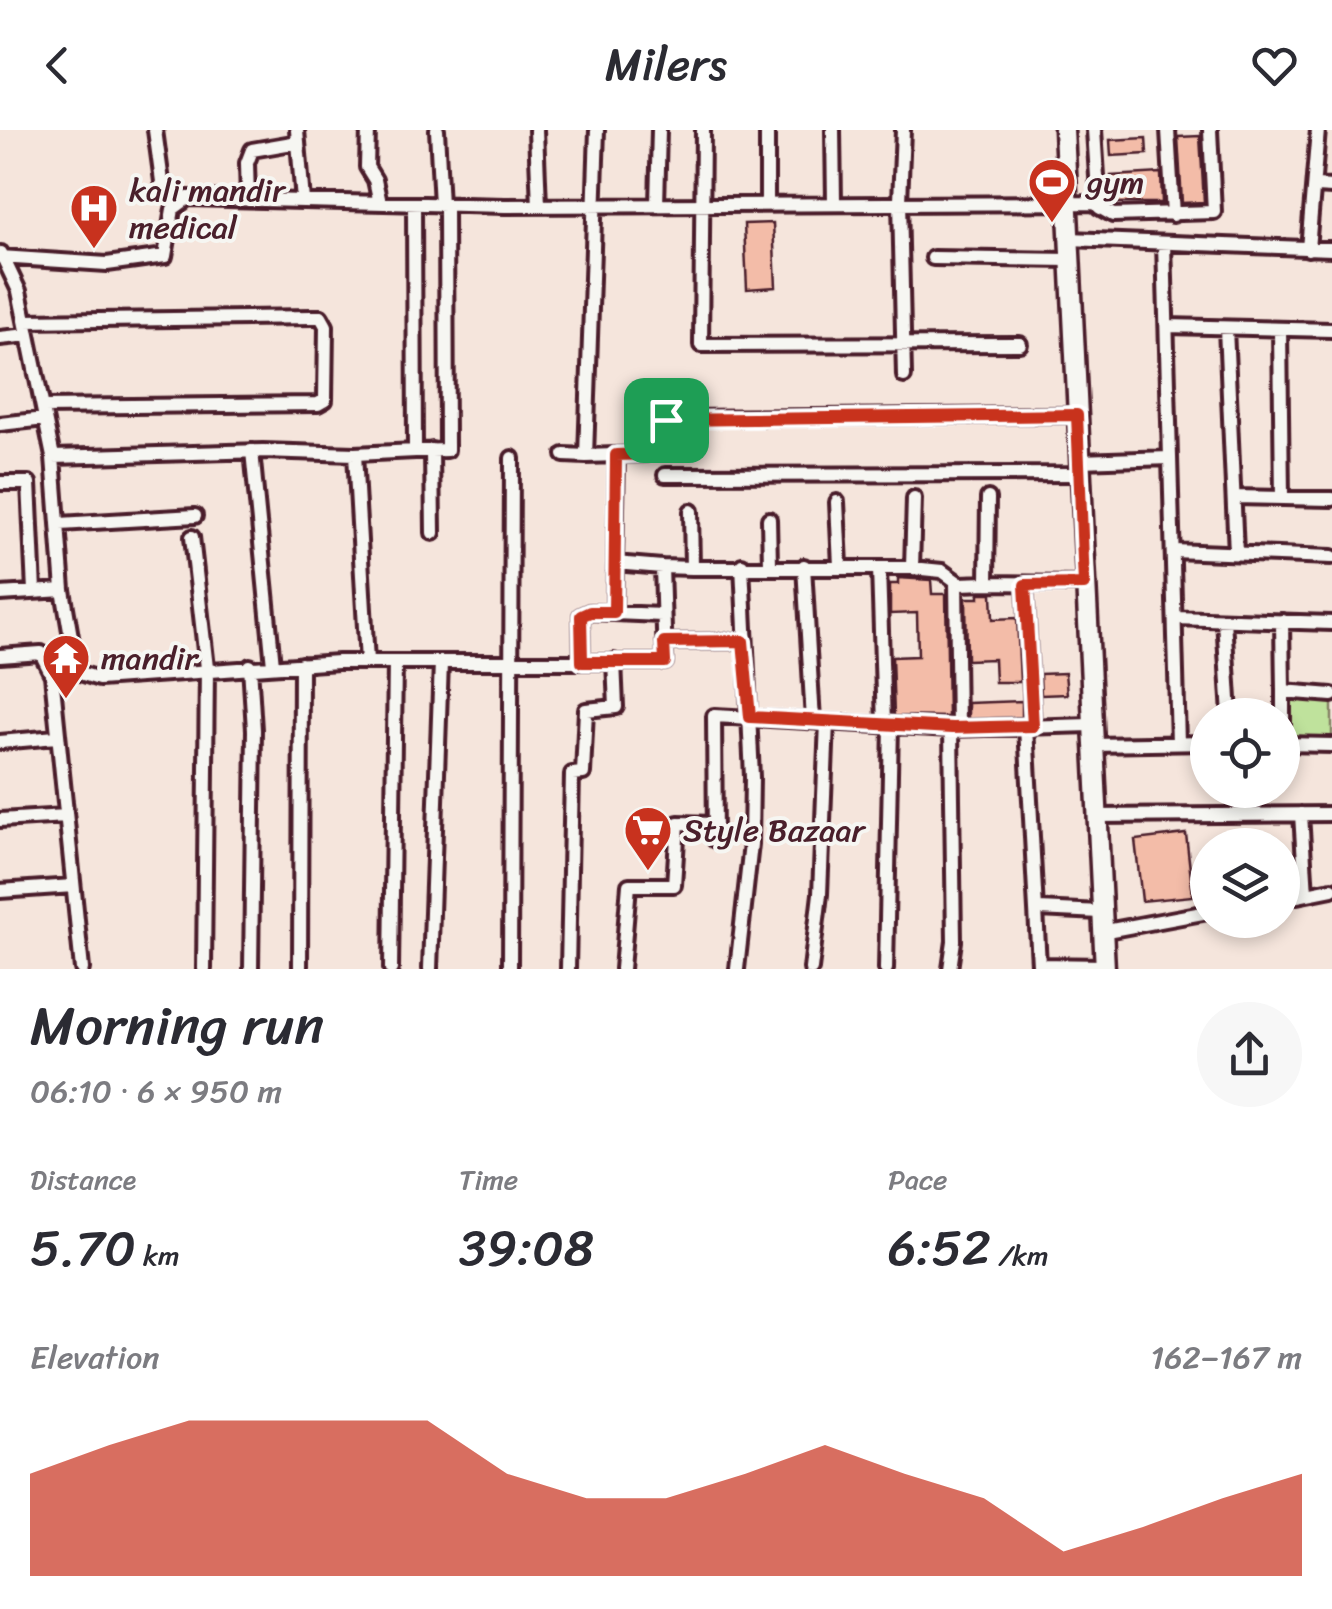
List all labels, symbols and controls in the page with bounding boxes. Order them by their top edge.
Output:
text: Milers [605,25,727,105]
icon: back [30,38,85,93]
icon: heart [1247,38,1302,93]
place label: gym [1084,154,1144,211]
sports icon: gym [1026,156,1078,224]
place label: kali mandir medical [129,162,287,256]
hospital icon: kali mandir medical [68,182,120,250]
pin [624,378,709,463]
icon: arrive [639,393,694,448]
place label: mandir [101,630,200,687]
temple icon: mandir [40,632,92,700]
map controls [1190,698,1300,938]
button: locate [1190,698,1300,808]
place label: Style Bazaar [683,802,866,859]
supermarket icon: Style Bazaar [622,804,674,872]
button: layers [1190,828,1300,938]
text: Morning run [30,977,324,1074]
button: share [1197,1002,1302,1107]
text: 06:10 · 6 × 950 m [30,1063,282,1120]
text: Distance [30,1155,136,1204]
text: Time [459,1155,518,1204]
text: Pace [888,1155,947,1204]
text: 5.70 [30,1204,136,1293]
text: 39:08 [459,1204,594,1293]
text: 6:52 [888,1204,991,1293]
text: km [136,1231,179,1280]
text: /km [991,1231,1048,1280]
text: Elevation [30,1329,160,1386]
text: 162–167 m [1150,1329,1302,1386]

